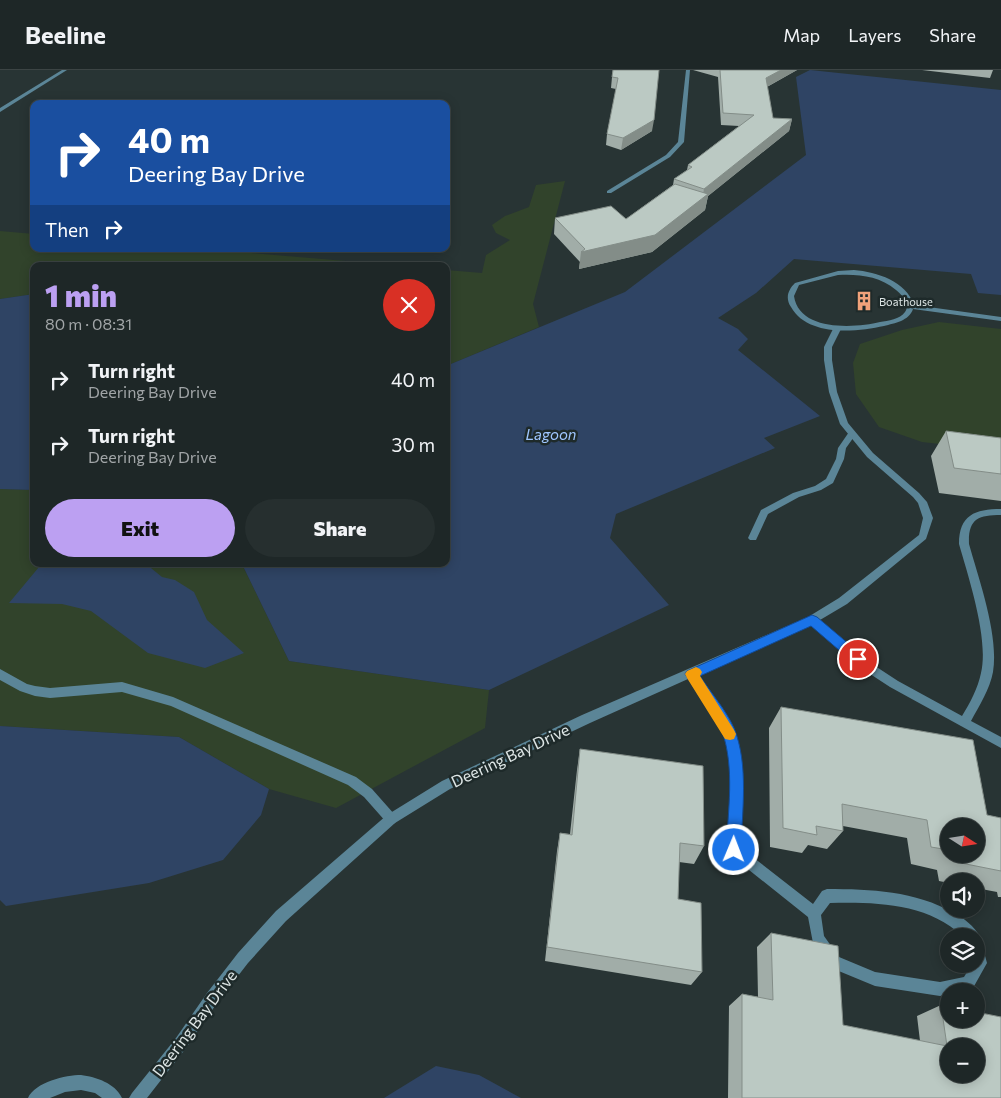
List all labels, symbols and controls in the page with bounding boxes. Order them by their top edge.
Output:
text: Beeline [25,20,106,49]
text: Map [783,24,820,46]
text: Layers [848,24,901,46]
text: Share [929,24,976,46]
text: 40 m [128,117,210,160]
icon: right [45,120,110,185]
text: Deering Bay Drive [128,160,305,187]
icon: right [99,215,127,243]
text: Then [45,218,89,241]
text: 1 min [45,276,117,313]
button: close [383,279,435,331]
building icon: Boathouse [853,290,875,312]
place label: Boathouse [879,295,933,308]
text: 80 m · 08:31 [45,314,132,333]
text: Turn right [88,359,175,382]
icon: right [45,366,73,394]
text: 40 m [391,368,435,391]
text: Deering Bay Drive [88,382,217,401]
text: Turn right [88,424,175,447]
water label: Lagoon [526,425,576,443]
icon: right [45,431,73,459]
text: 30 m [392,433,435,456]
text: Deering Bay Drive [88,447,217,466]
button: Exit [45,499,235,557]
button: Share [245,499,435,557]
pin [837,638,879,680]
icon: arrive [844,645,872,673]
street label: Deering Bay Drive [448,719,572,791]
north arrow [940,818,985,862]
map controls [940,818,985,1083]
position arrow [707,823,759,875]
button: sound [940,873,985,918]
button: layers [940,928,985,973]
street label: Deering Bay Drive [148,966,240,1080]
button: + [940,983,985,1028]
button: − [940,1038,985,1083]

